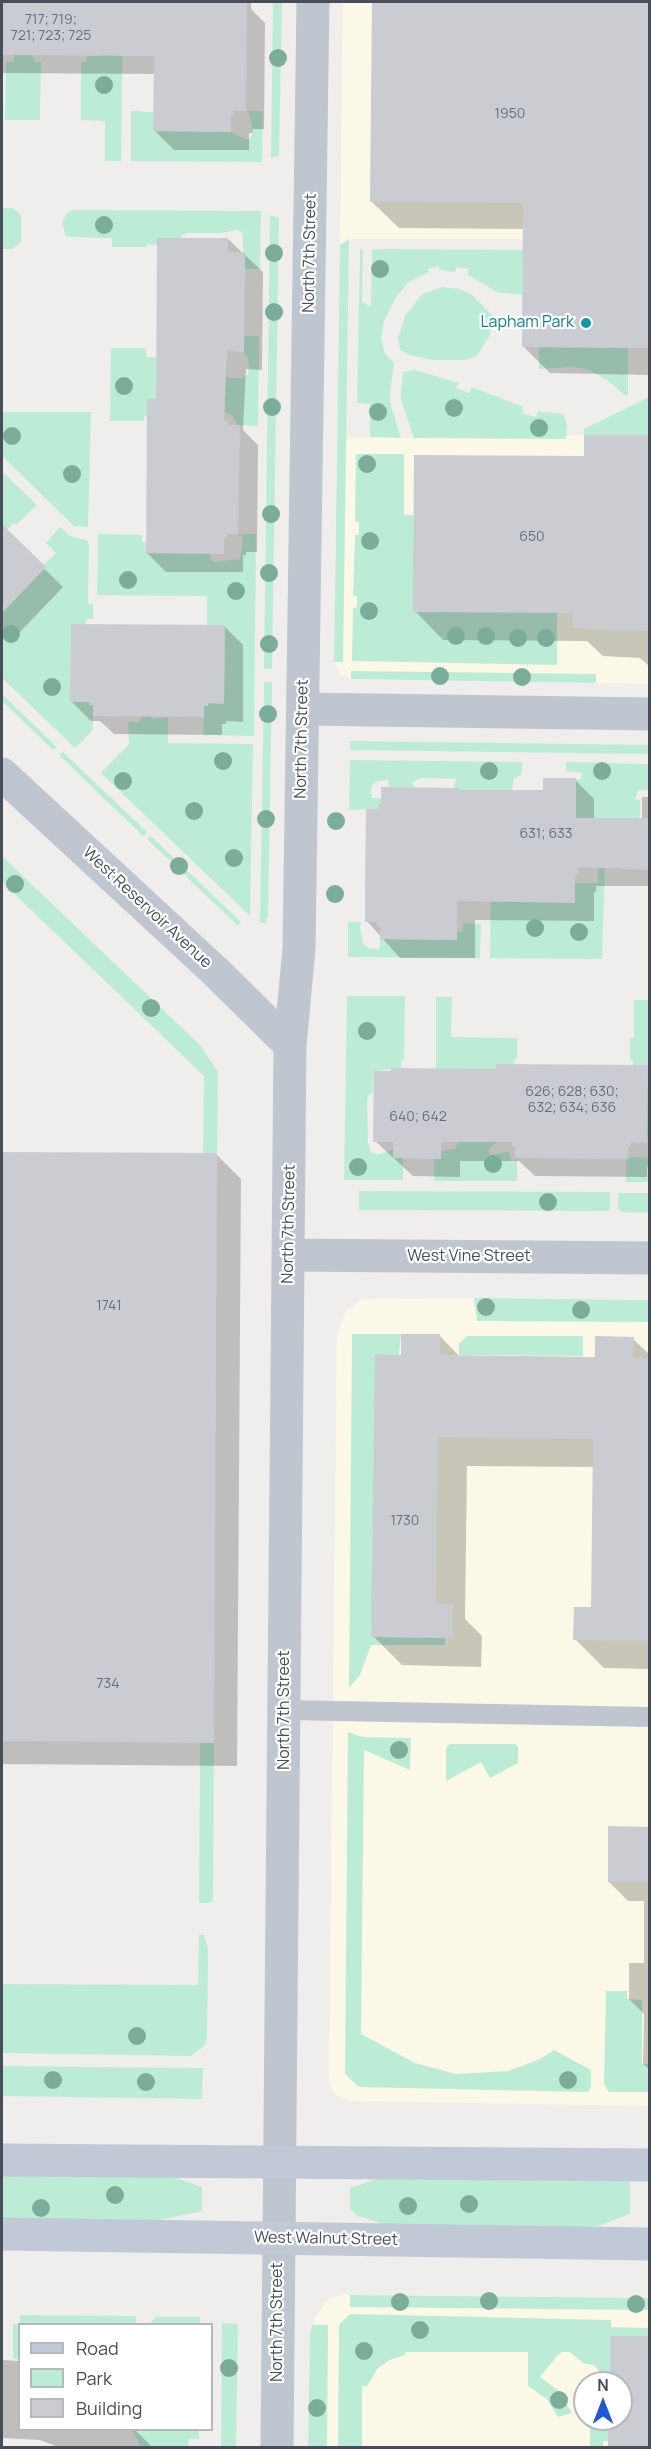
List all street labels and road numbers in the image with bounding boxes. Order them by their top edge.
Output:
street label: North 7th Street [299,193,321,313]
street label: North 7th Street [291,679,313,799]
street label: West Reservoir Avenue [79,843,215,973]
street label: North 7th Street [278,1164,300,1284]
street label: West Vine Street [407,1247,531,1267]
street label: North 7th Street [275,1650,295,1770]
street label: West Walnut Street [254,2228,398,2250]
street label: North 7th Street [268,2262,288,2382]

